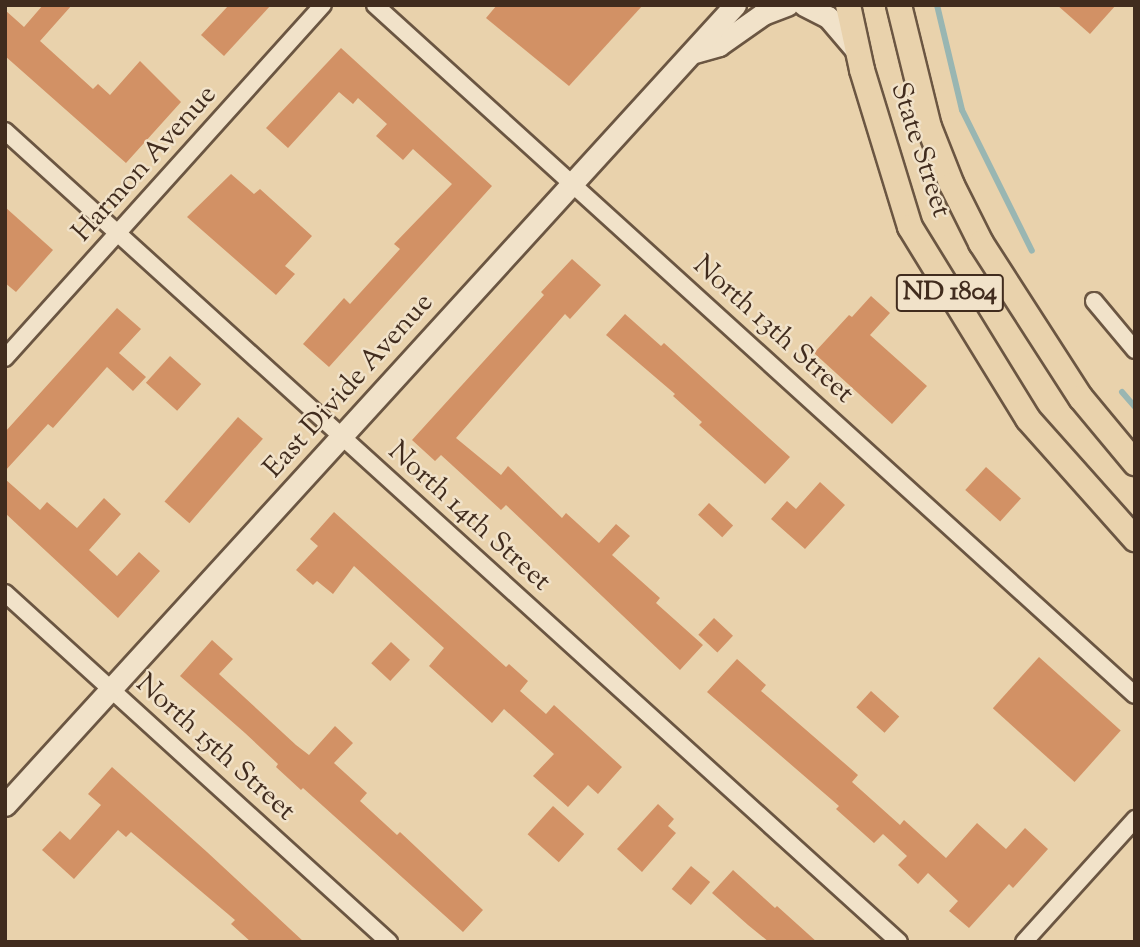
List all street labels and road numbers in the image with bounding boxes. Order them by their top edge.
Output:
street label: State Street [882,78,958,222]
street label: Harmon Avenue [66,79,224,249]
street label: North 13th Street [686,249,860,411]
road number: ND 1804 [896,270,1004,316]
street label: East Divide Avenue [257,287,441,485]
street label: North 14th Street [381,435,557,599]
street label: North 15th Street [128,668,302,828]

